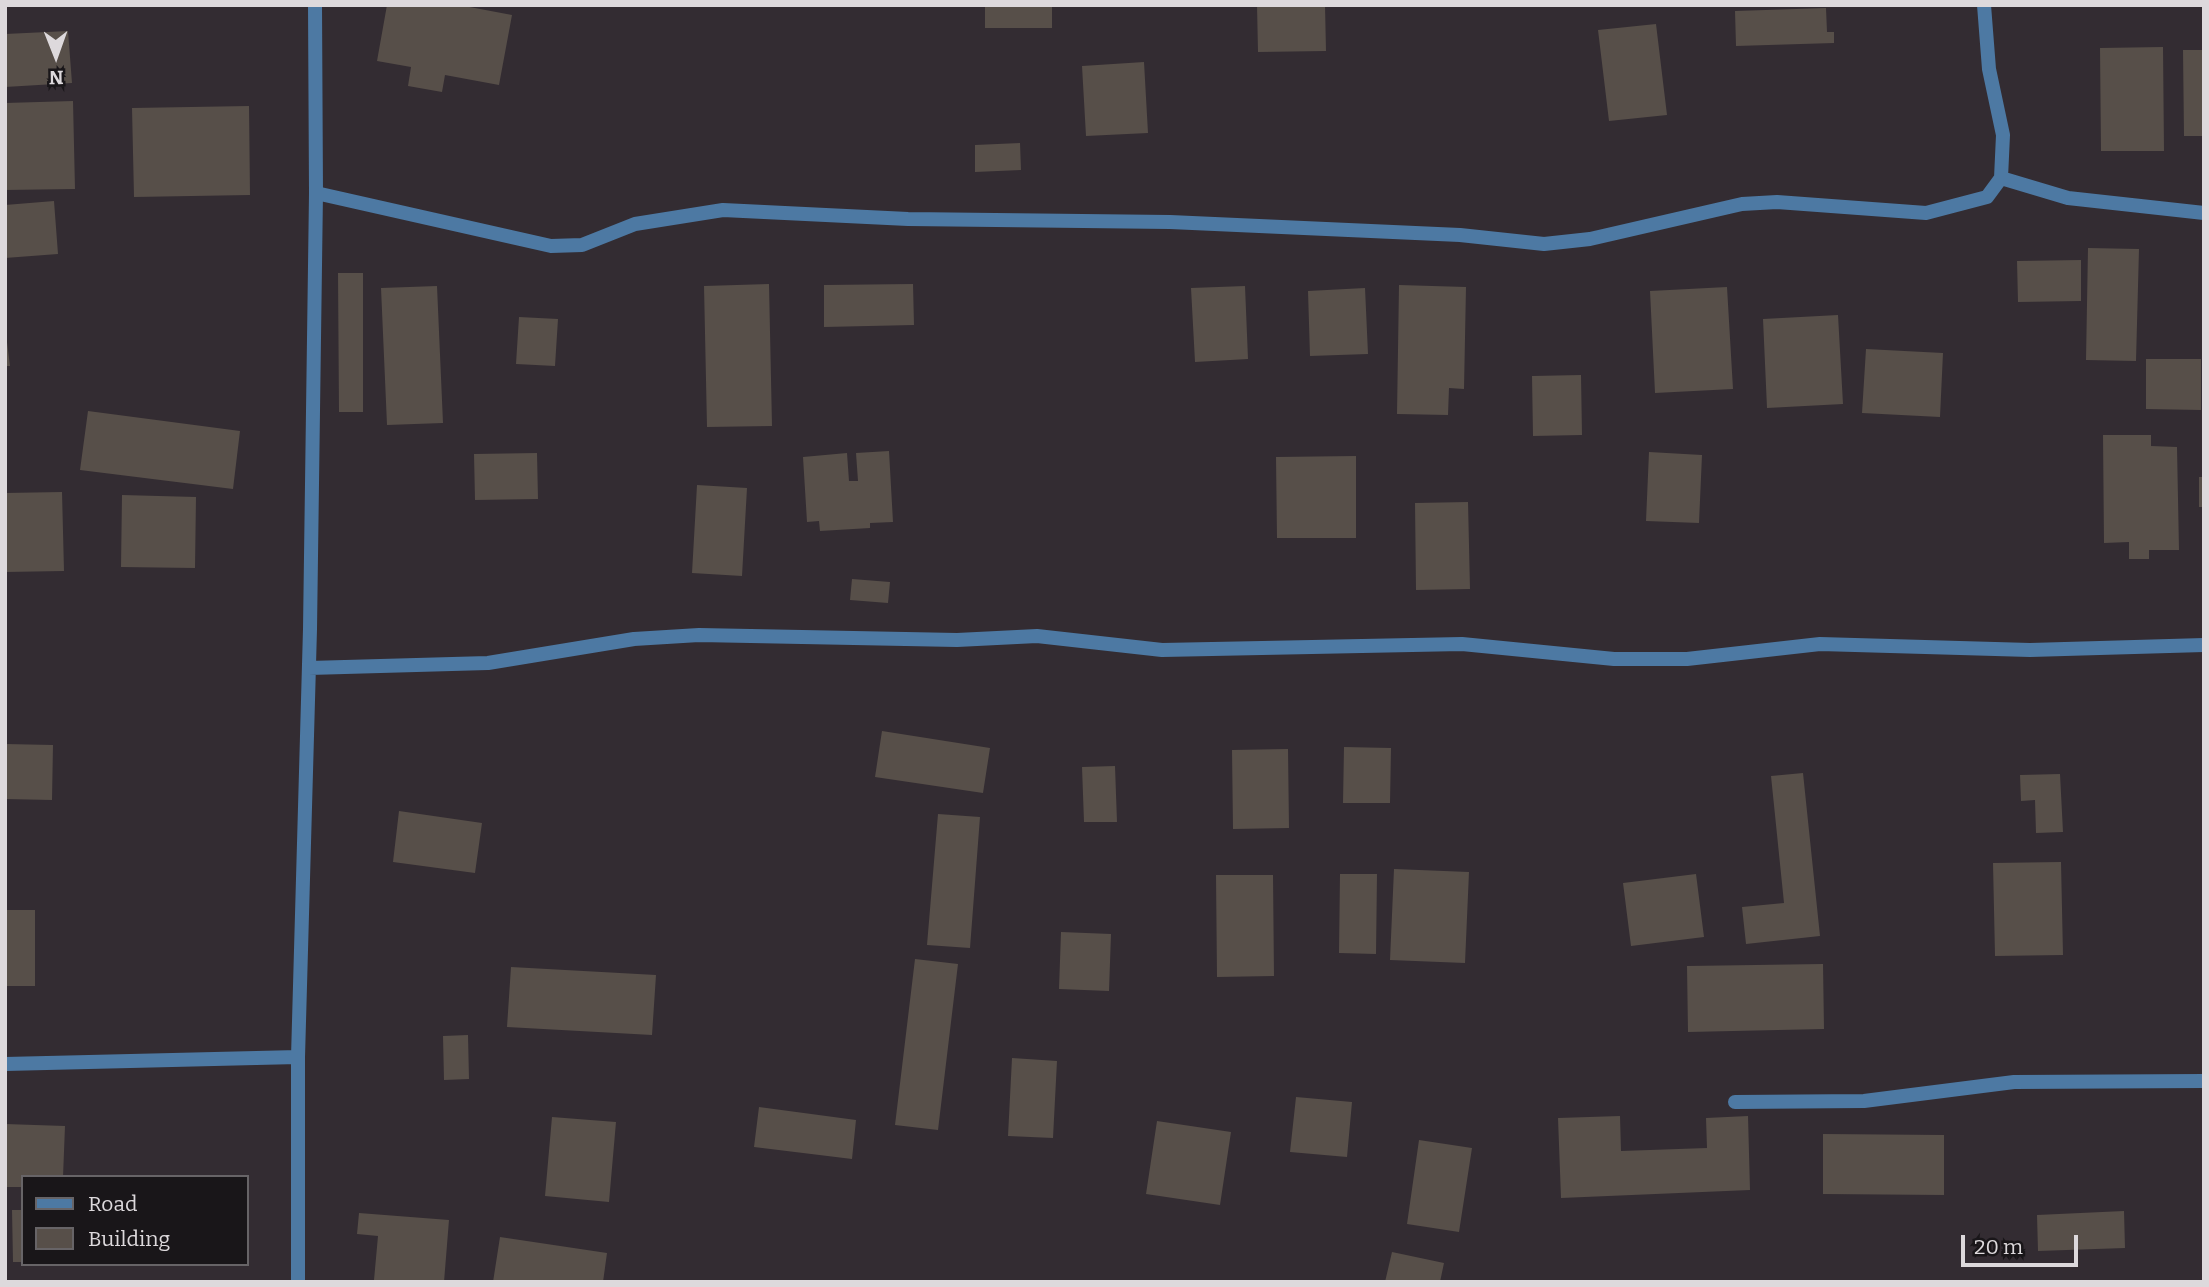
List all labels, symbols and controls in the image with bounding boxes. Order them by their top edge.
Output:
north arrow [21,21,91,91]
text: N [49,66,64,89]
legend [21,1175,248,1266]
text: Road [88,1191,137,1217]
scale bar [1964,1220,2081,1264]
text: Building [88,1226,170,1252]
text: 20 m [1974,1234,2023,1260]

